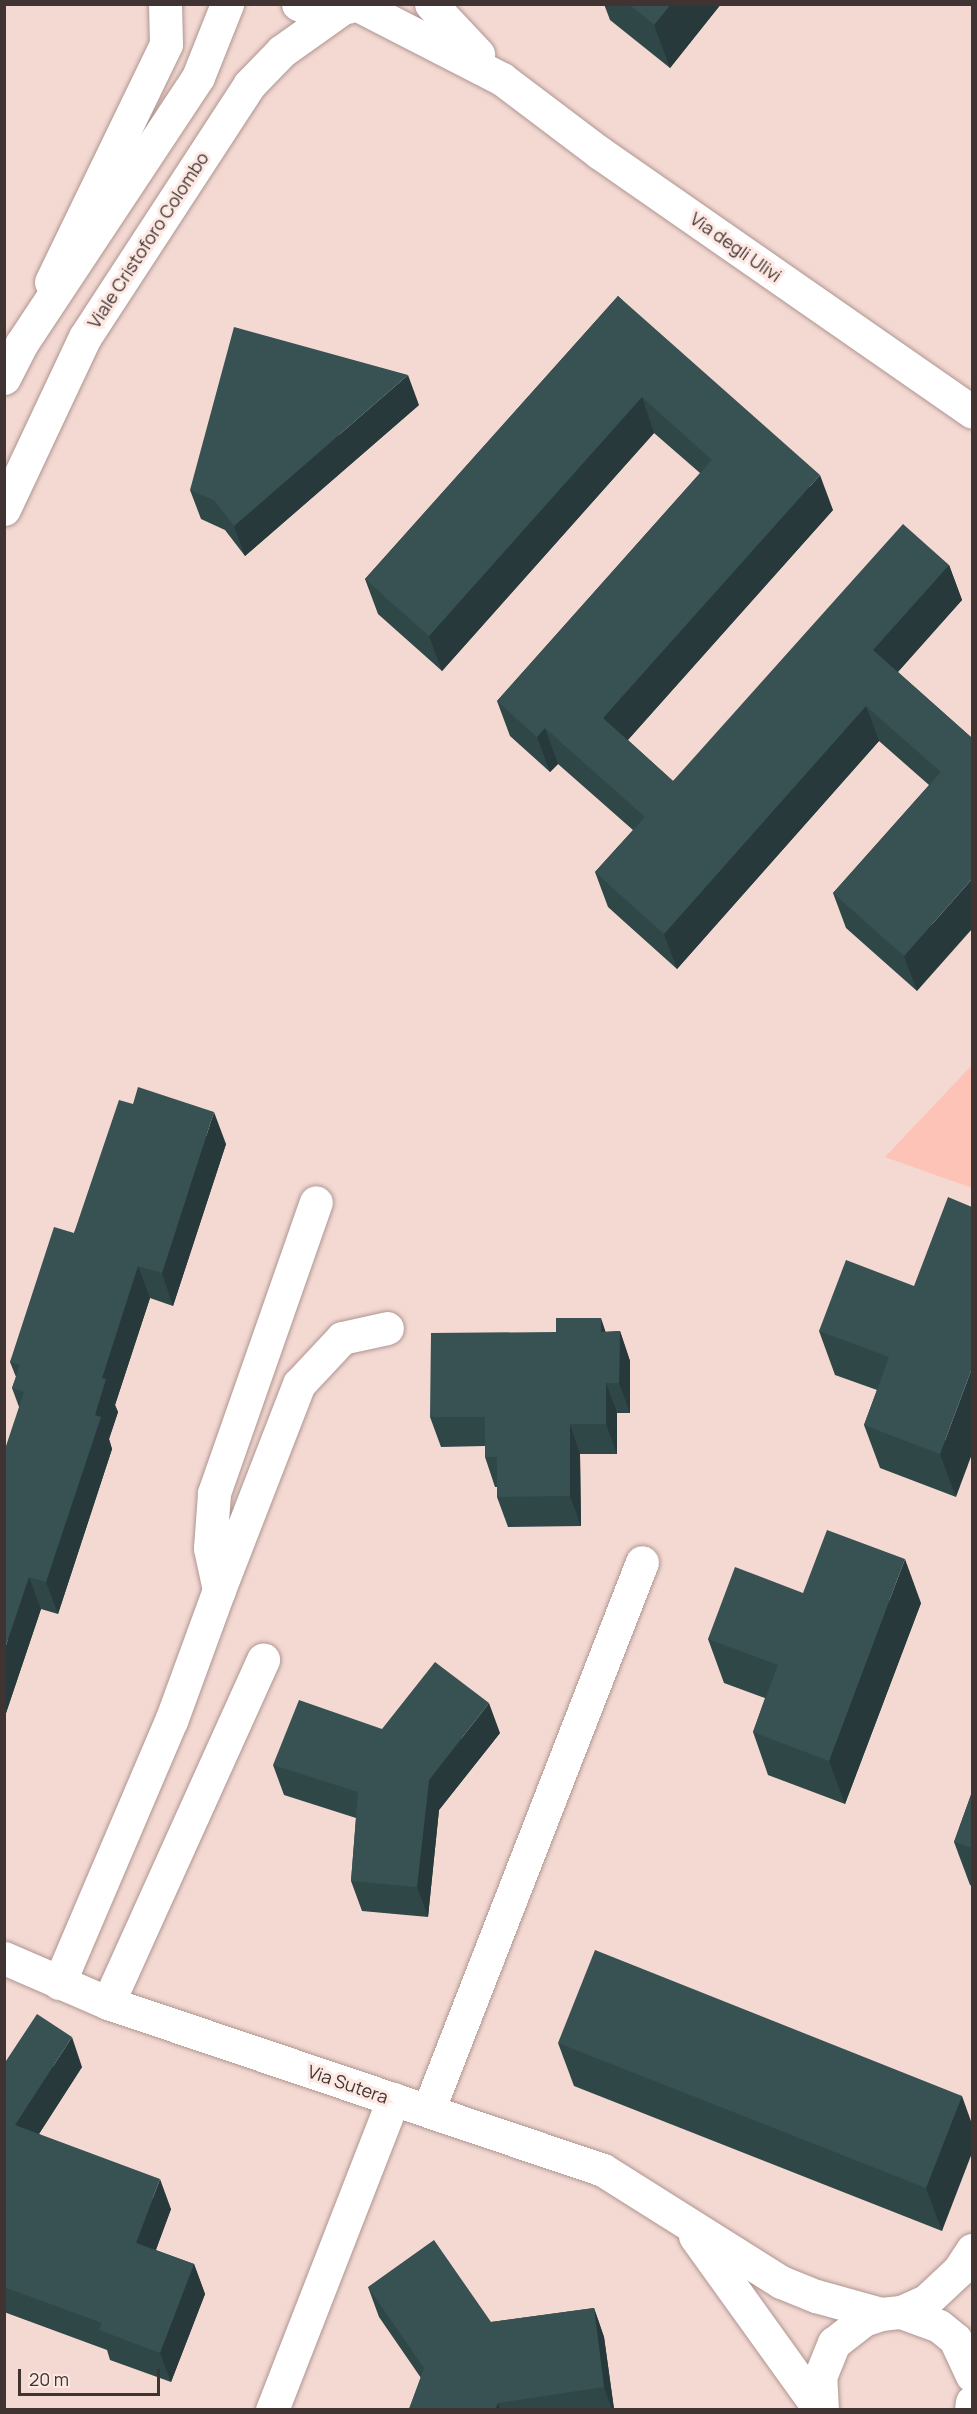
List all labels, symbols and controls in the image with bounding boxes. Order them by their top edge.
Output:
street label: Viale Cristoforo Colombo [83,148,213,332]
street label: Via degli Ulivi [686,208,786,286]
street label: Via Sutera [305,2060,391,2108]
scale bar [21,2357,164,2395]
text: 20 m [29,2367,69,2391]

